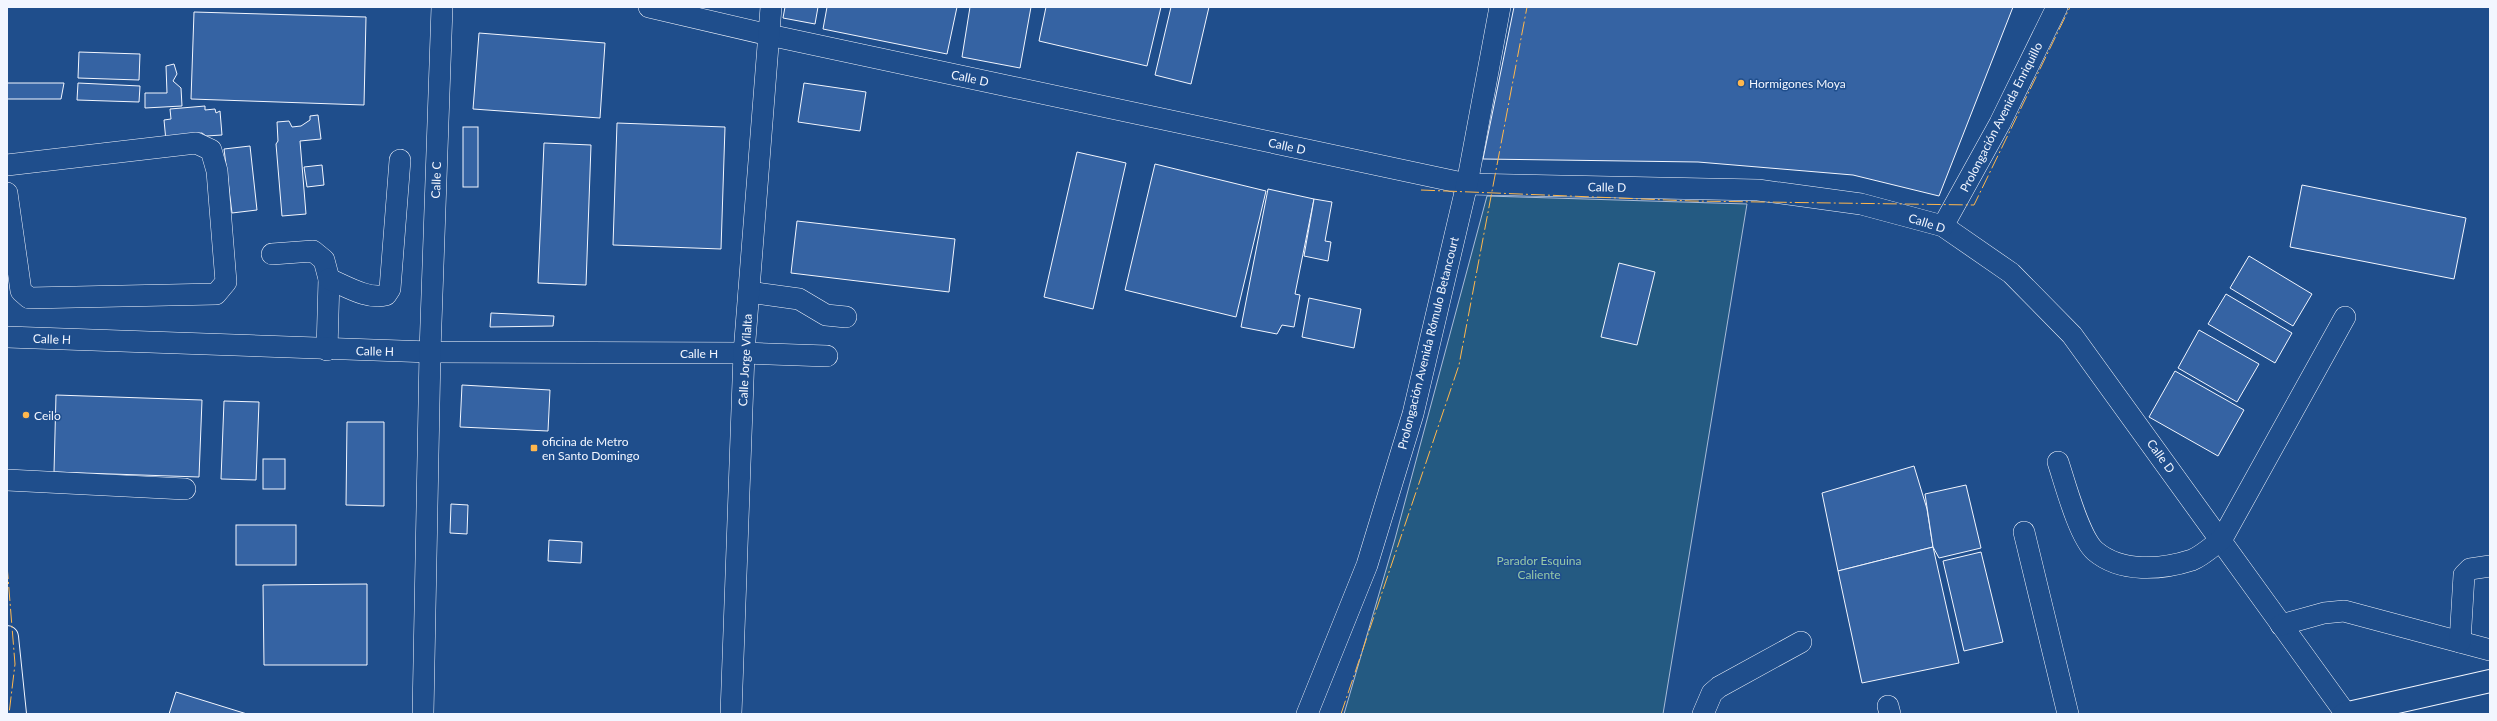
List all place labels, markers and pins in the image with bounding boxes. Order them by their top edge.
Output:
place label: Hormigones Moya [1749,76,1846,91]
marker: Hormigones Moya [1736,78,1746,88]
place label: Ceilo [34,408,61,423]
marker: Ceilo [21,410,31,420]
place label: oficina de Metro en Santo Domingo [542,434,640,463]
marker: oficina de Metro en Santo Domingo [529,443,539,453]

